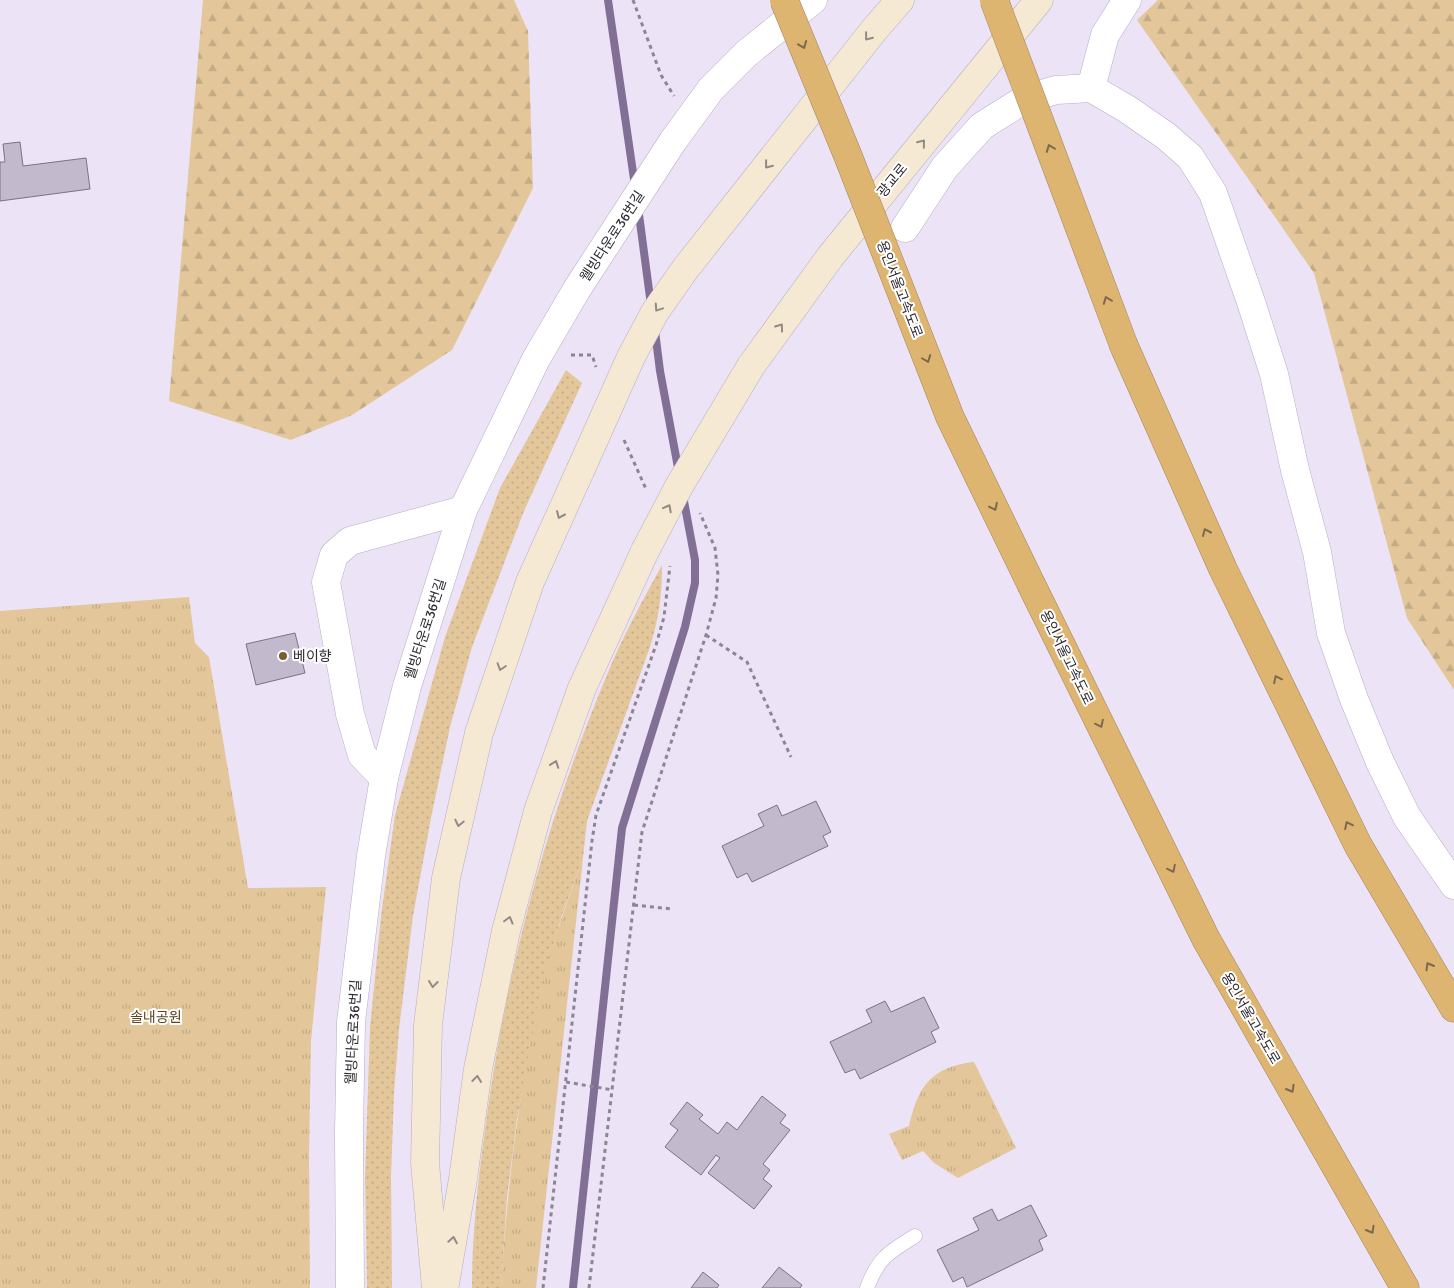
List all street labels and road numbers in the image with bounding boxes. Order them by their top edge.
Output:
street label: 광교로 [874,160,911,201]
street label: 웰빙타운로36번길 [577,187,648,285]
street label: 용인서울고속도로 [873,238,926,340]
street label: 웰빙타운로36번길 [401,576,450,682]
street label: 용인서울고속도로 [1036,607,1097,707]
street label: 용인서울고속도로 [1217,969,1284,1067]
street label: 웰빙타운로36번길 [342,979,365,1085]

